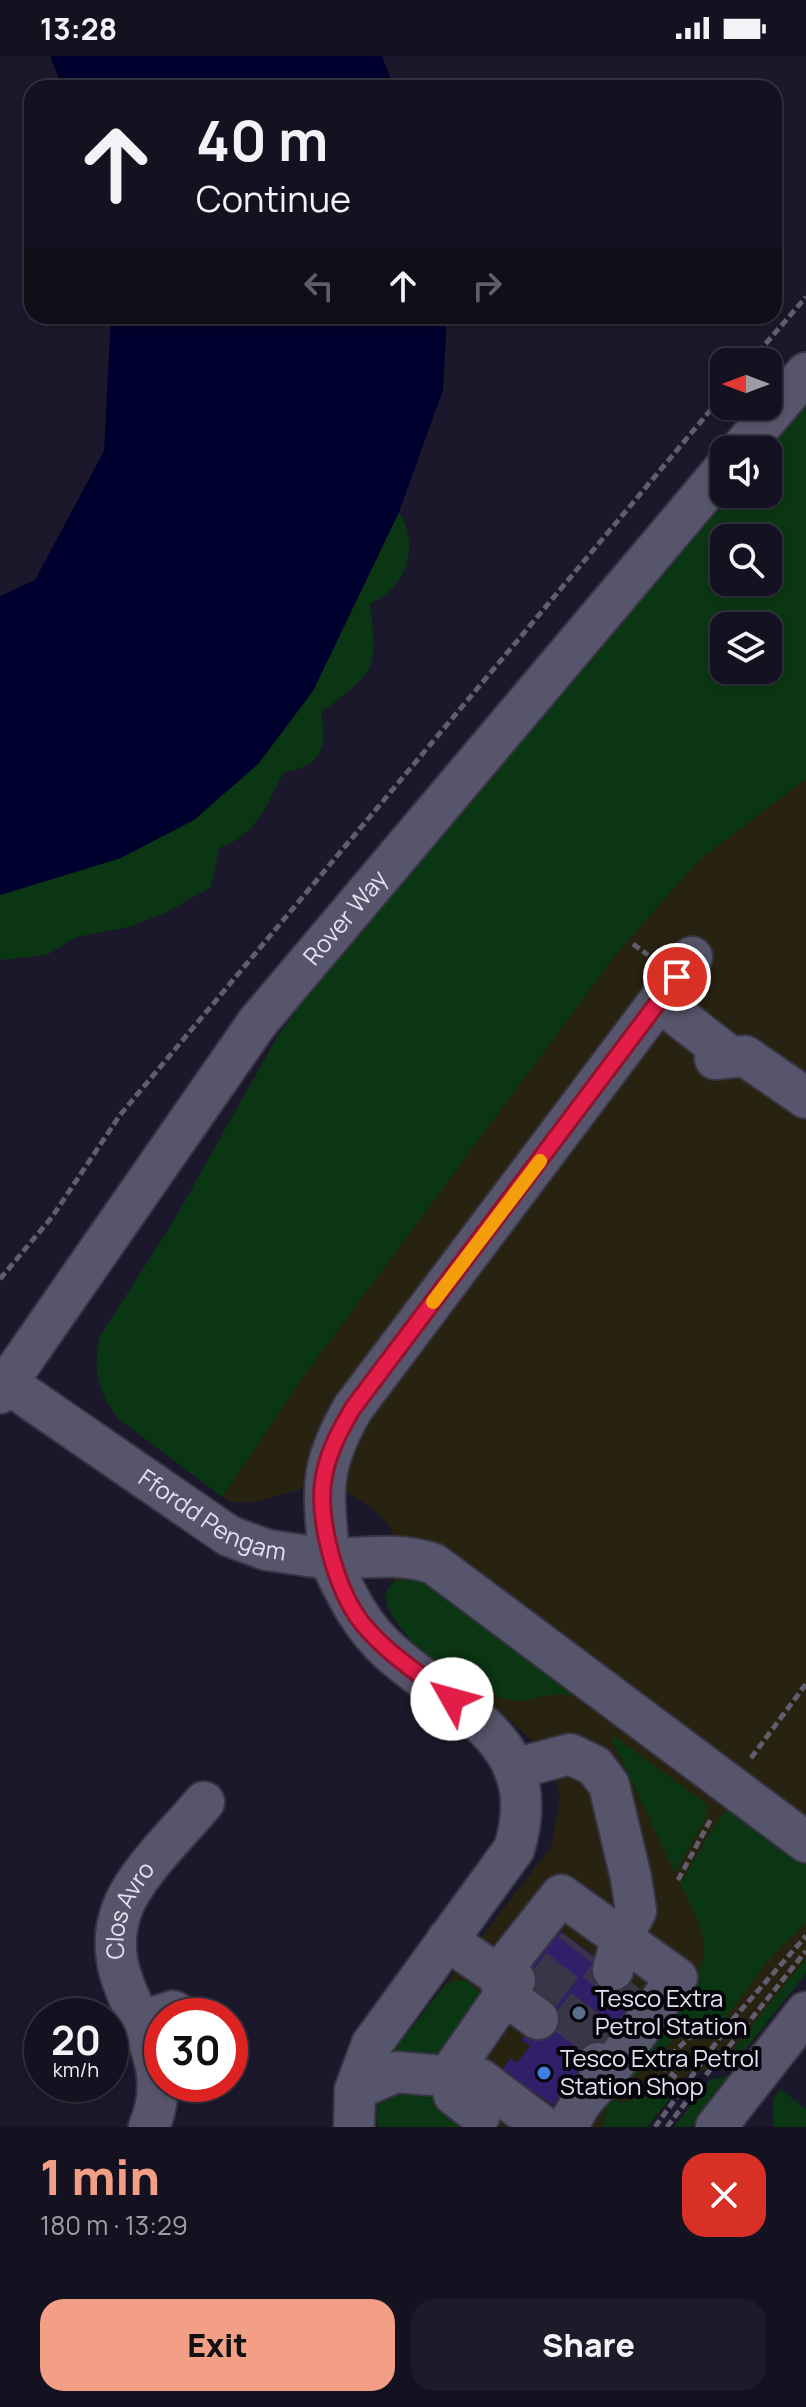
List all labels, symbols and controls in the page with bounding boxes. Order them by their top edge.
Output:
text: 13:28 [40,8,117,49]
text: 40 m [196,101,328,178]
icon: ahead [64,112,168,216]
text: Continue [196,174,351,223]
icon: left [297,264,341,308]
icon: ahead [381,264,425,308]
icon: right [465,264,509,308]
north arrow [710,348,782,420]
map controls [710,348,782,684]
button: sound [710,436,782,508]
button: search [710,524,782,596]
button: layers [710,612,782,684]
street label: Rover Way [295,862,394,971]
pin [643,943,711,1011]
icon: arrive [655,955,699,999]
street label: Ffordd Pengam [133,1461,288,1568]
position arrow [410,1657,494,1741]
street label: Clos Avro [97,1854,161,1961]
place label: Tesco Extra Petrol Station [595,1981,747,2042]
speed limit sign: 30 [144,1998,248,2102]
marker: Tesco Extra Petrol Station [570,2004,588,2022]
text: 20 [51,2012,101,2067]
place label: Tesco Extra Petrol Station Shop [560,2041,759,2102]
text: km/h [53,2056,99,2083]
marker: Tesco Extra Petrol Station Shop [535,2064,553,2082]
text: 1 min [40,2144,160,2209]
button: close [682,2153,766,2237]
text: 180 m · 13:29 [40,2207,188,2243]
button: Exit [40,2299,395,2391]
button: Share [411,2299,766,2391]

